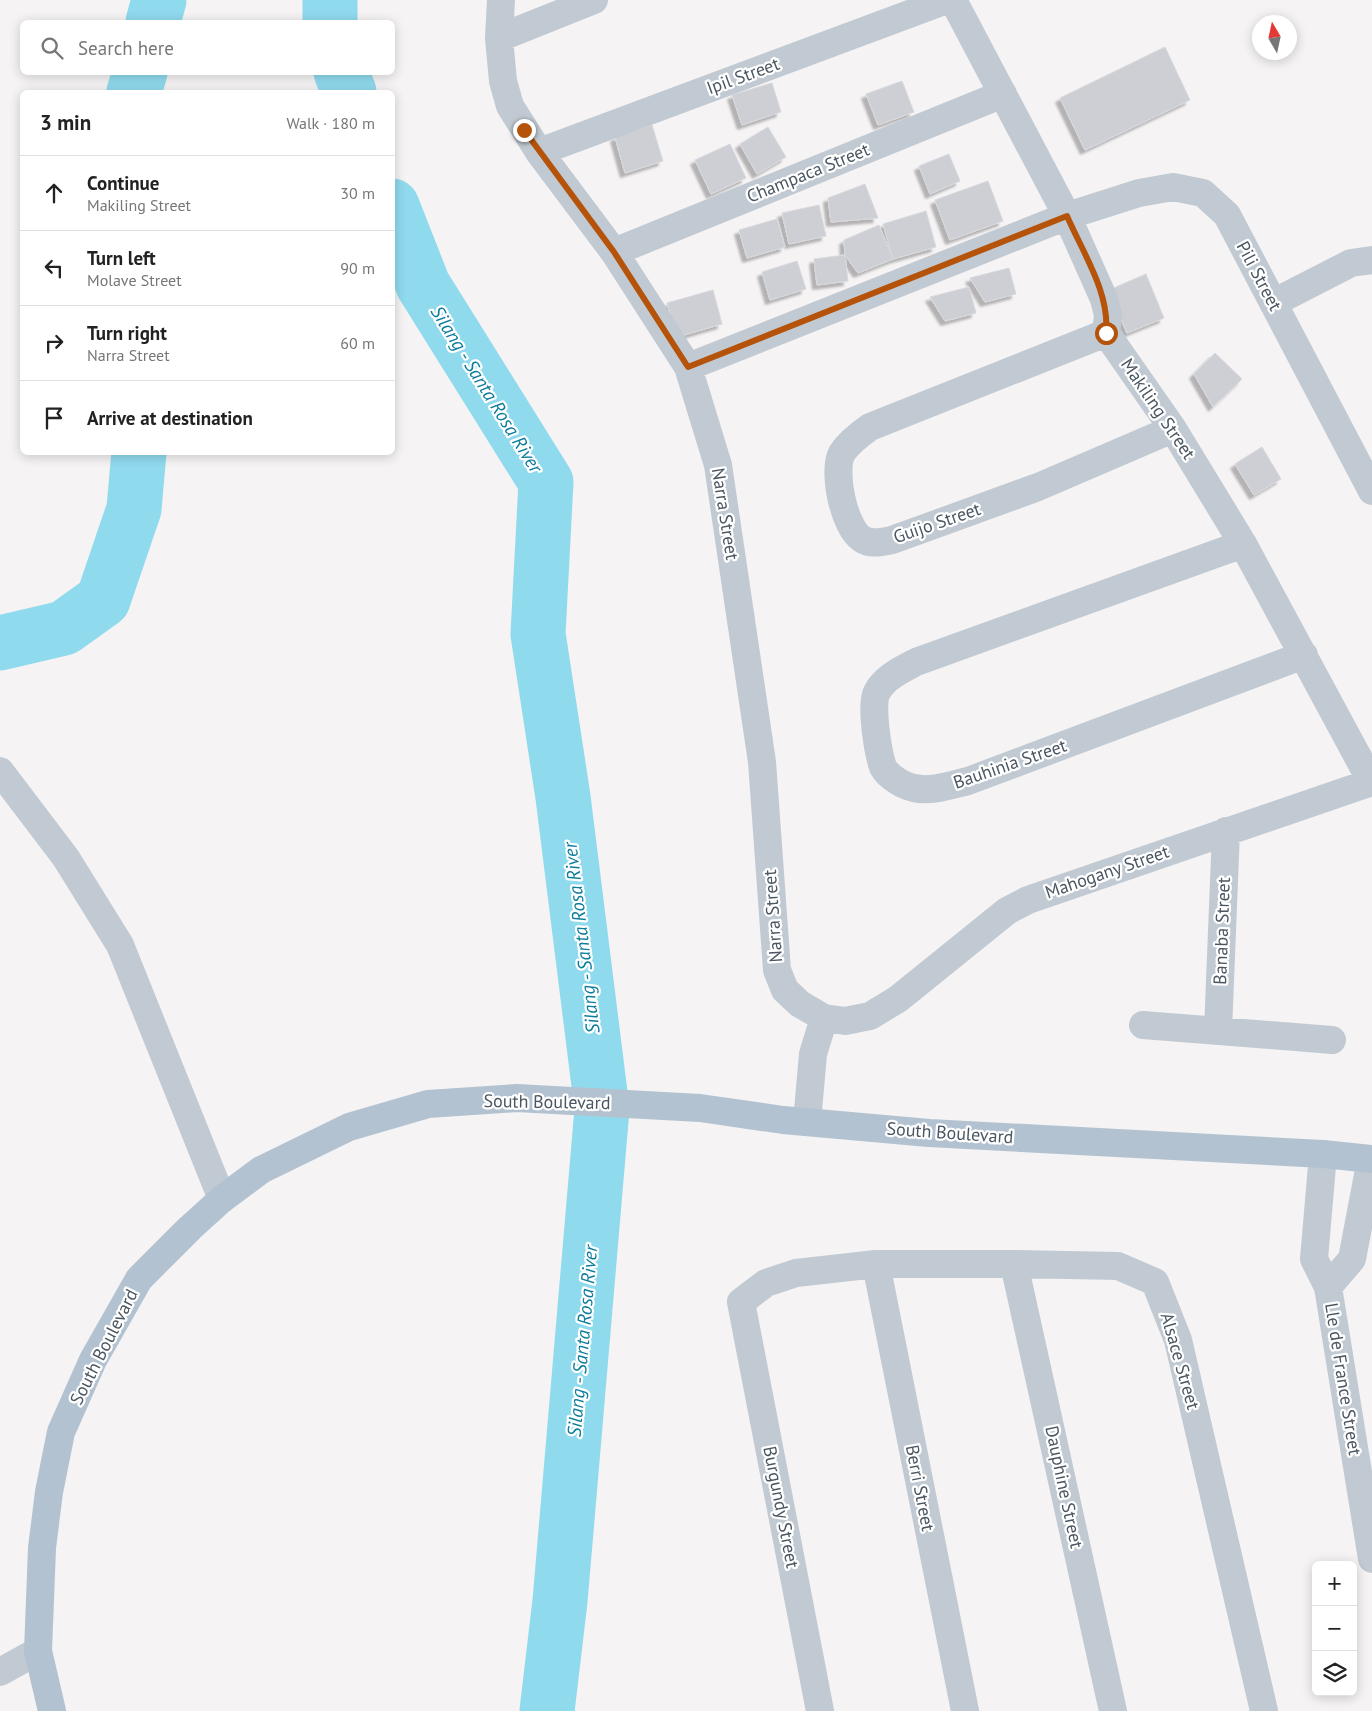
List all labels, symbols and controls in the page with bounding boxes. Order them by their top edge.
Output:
north arrow [1252,15,1297,60]
search box [20,20,395,75]
icon: search [38,34,66,62]
text: Search here [78,36,174,60]
street label: Ipil Street [703,52,782,99]
text: 3 min [40,109,91,136]
text: Walk · 180 m [286,113,375,133]
route end [513,119,536,142]
street label: Champaca Street [743,137,872,208]
text: Continue [87,171,159,195]
icon: ahead [40,179,68,207]
text: 30 m [340,183,375,203]
text: Makiling Street [87,195,191,215]
street label: Pili Street [1232,237,1287,315]
text: Turn left [87,246,156,270]
icon: left [40,254,68,282]
text: 90 m [340,258,375,278]
text: Molave Street [87,270,182,290]
water label: Silang - Santa Rosa River [426,301,549,478]
text: Turn right [87,321,167,345]
route start [1095,322,1118,345]
icon: right [40,329,68,357]
text: 60 m [340,333,375,353]
text: Narra Street [87,345,170,365]
street label: Makiling Street [1116,354,1201,464]
icon: arrive [40,404,68,432]
text: Arrive at destination [87,406,253,430]
street label: Narra Street [707,466,744,562]
street label: Guijo Street [890,497,983,548]
street label: Bauhinia Street [950,733,1069,794]
water label: Silang - Santa Rosa River [557,839,605,1035]
street label: Mahogany Street [1042,840,1172,904]
street label: Narra Street [758,869,787,963]
street label: Banaba Street [1208,877,1235,985]
street label: South Boulevard [483,1089,611,1114]
street label: South Boulevard [886,1117,1014,1148]
water label: Silang - Santa Rosa River [562,1242,602,1438]
street label: South Boulevard [64,1285,143,1409]
street label: Lle de France Street [1320,1301,1367,1457]
street label: Alsace Street [1156,1310,1205,1412]
street label: Dauphine Street [1040,1424,1089,1550]
street label: Berri Street [901,1443,940,1533]
street label: Burgundy Street [758,1444,805,1570]
map controls [1312,1561,1357,1696]
button: + [1312,1561,1357,1606]
button: − [1312,1606,1357,1651]
button: layers [1312,1651,1357,1696]

